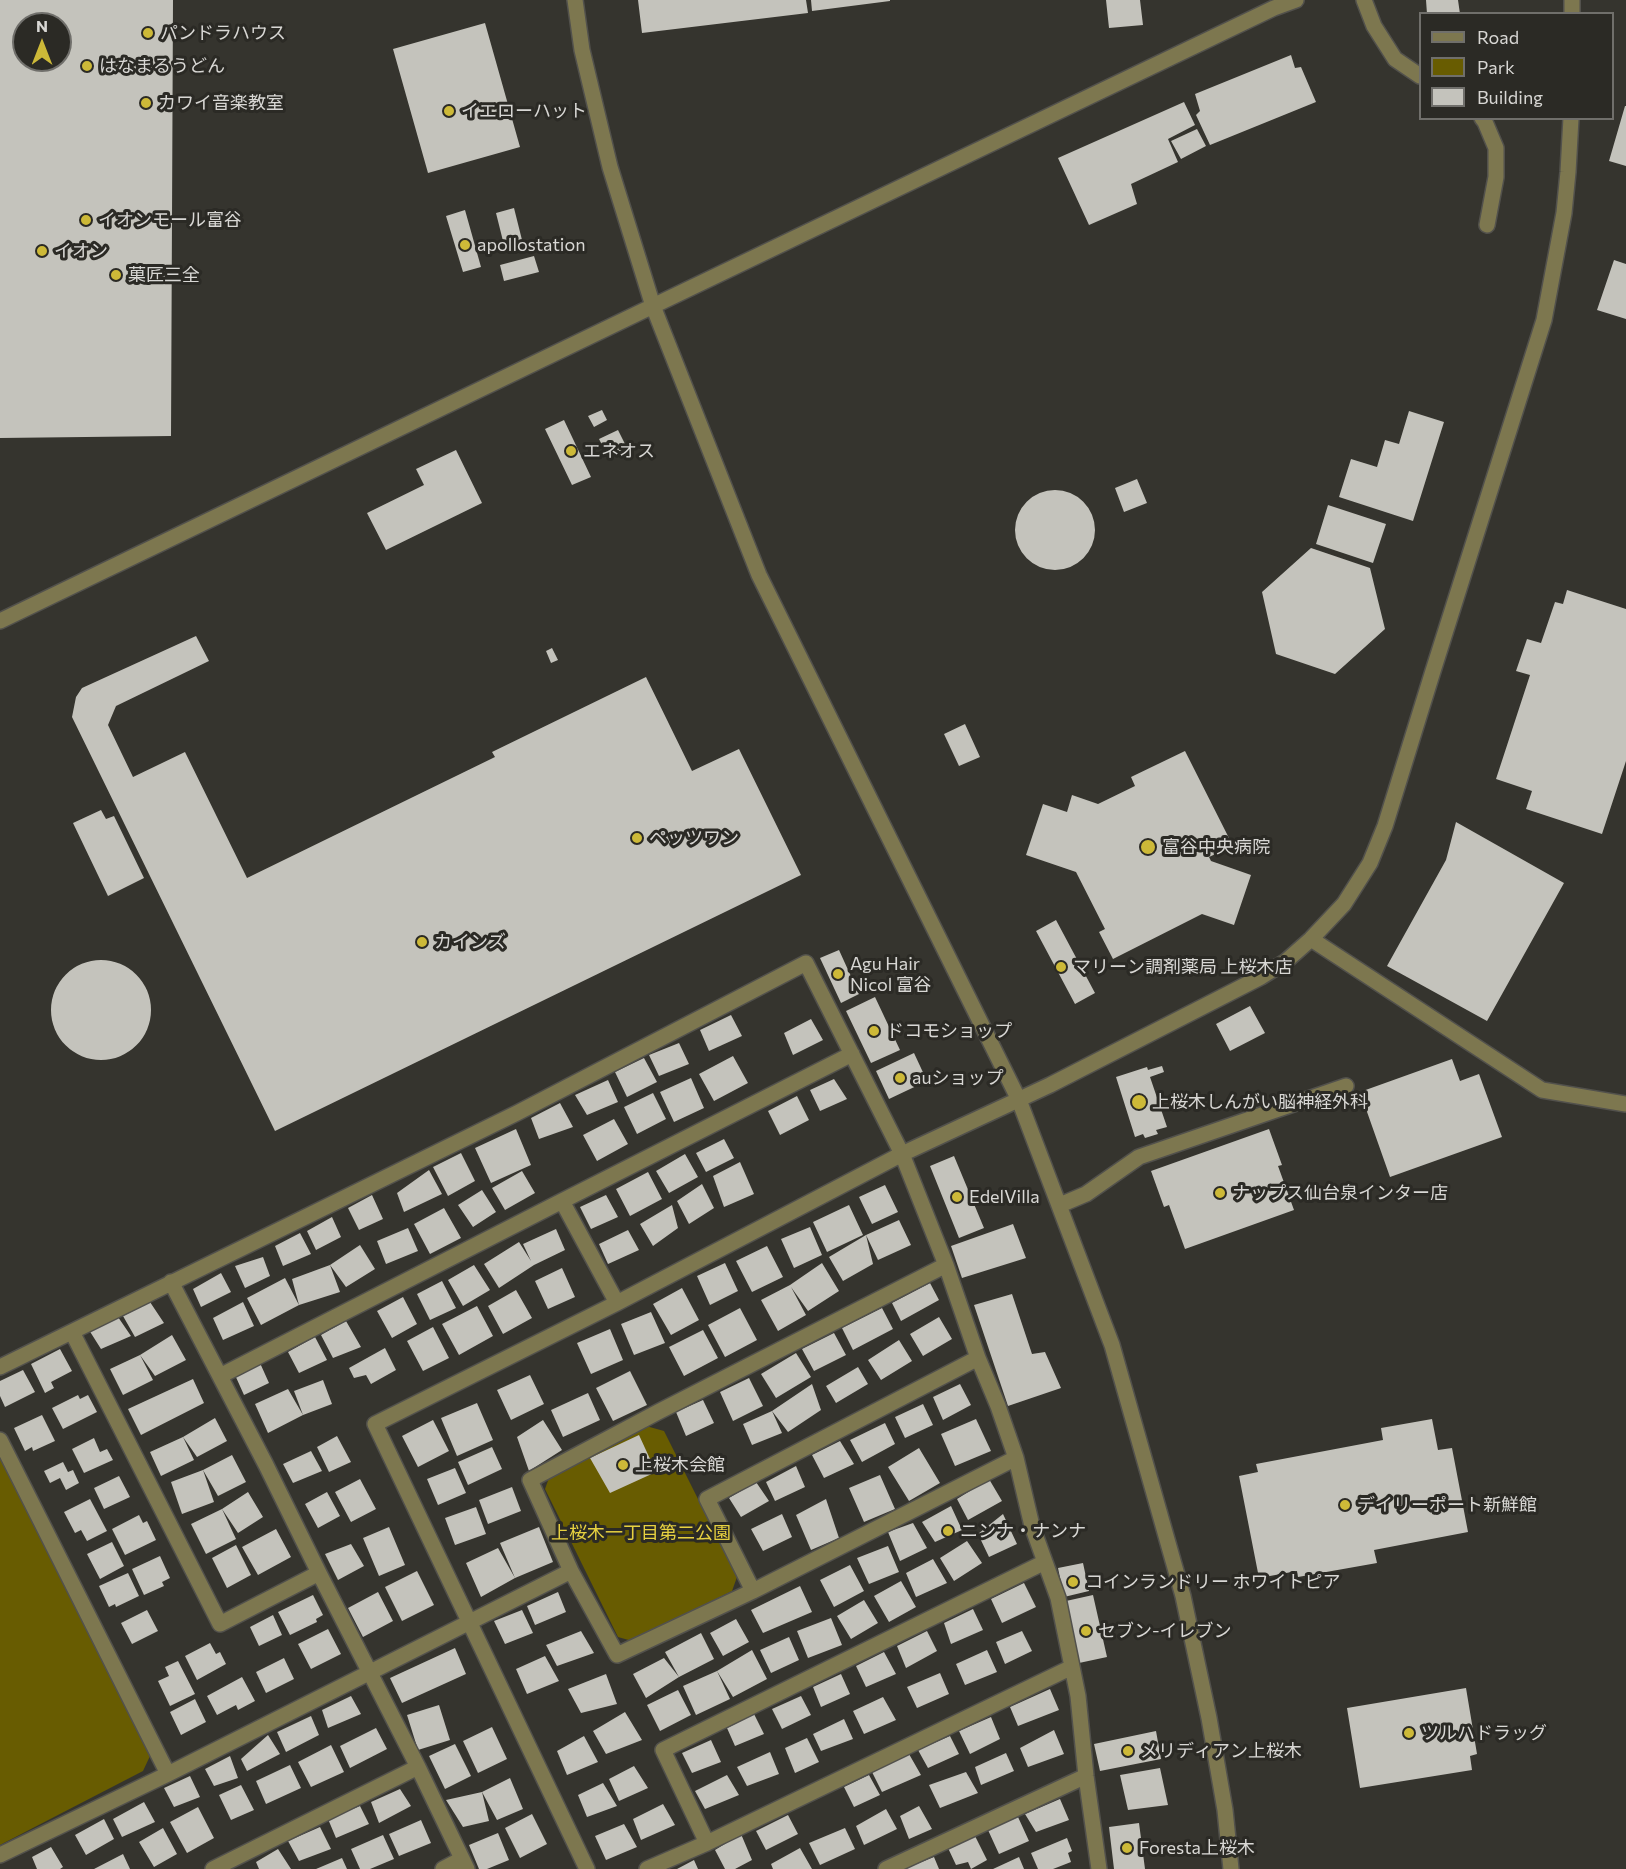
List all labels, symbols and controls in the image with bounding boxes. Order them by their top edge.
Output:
north arrow [12,12,72,72]
legend [1419,12,1614,120]
text: N [36,16,48,35]
place label: パンドラハウス [160,22,286,44]
marker: パンドラハウス [141,26,155,40]
text: Road [1477,26,1519,48]
place label: はなまるうどん [99,55,225,77]
text: Park [1477,56,1515,78]
marker: はなまるうどん [80,59,94,73]
text: Building [1477,86,1543,108]
place label: カワイ音楽教室 [158,92,284,114]
marker: カワイ音楽教室 [139,96,153,110]
place label: イエローハット [461,100,587,122]
marker: イエローハット [442,104,456,118]
place label: イオンモール富谷 [98,209,242,231]
marker: イオンモール富谷 [79,213,93,227]
place label: apollostation [477,234,586,256]
marker: apollostation [458,238,472,252]
place label: イオン [54,240,108,262]
marker: イオン [35,244,49,258]
place label: 菓匠三全 [128,264,200,286]
marker: 菓匠三全 [109,268,123,282]
place label: エネオス [583,440,655,462]
marker: エネオス [564,444,578,458]
place label: ペッツワン [649,827,739,849]
marker: ペッツワン [630,831,644,845]
place label: 富谷中央病院 [1162,836,1270,858]
marker: 富谷中央病院 [1139,838,1157,856]
place label: カインズ [434,931,506,953]
marker: カインズ [415,935,429,949]
place label: Agu Hair Nicol 富谷 [850,953,932,996]
place label: マリーン調剤薬局 上桜木店 [1073,956,1292,978]
marker: マリーン調剤薬局 上桜木店 [1054,960,1068,974]
marker: Agu Hair Nicol 富谷 [831,967,845,981]
place label: ドコモショップ [886,1020,1012,1042]
marker: ドコモショップ [867,1024,881,1038]
place label: auショップ [912,1067,1003,1089]
marker: auショップ [893,1071,907,1085]
place label: 上桜木しんがい脳神経外科 [1152,1091,1368,1113]
marker: 上桜木しんがい脳神経外科 [1130,1093,1148,1111]
place label: ナップス仙台泉インター店 [1232,1182,1448,1204]
place label: EdelVilla [969,1186,1040,1208]
marker: ナップス仙台泉インター店 [1213,1186,1227,1200]
marker: EdelVilla [950,1190,964,1204]
place label: 上桜木会館 [635,1454,725,1476]
marker: 上桜木会館 [616,1458,630,1472]
place label: デイリーポート新鮮館 [1357,1494,1537,1516]
marker: デイリーポート新鮮館 [1338,1498,1352,1512]
place label: ニンナ・ナンナ [960,1520,1086,1542]
park label: 上桜木一丁目第二公園 [551,1522,731,1544]
marker: ニンナ・ナンナ [941,1524,955,1538]
place label: コインランドリー ホワイトピア [1085,1571,1340,1593]
marker: コインランドリー ホワイトピア [1066,1575,1080,1589]
place label: セブン-イレブン [1098,1620,1232,1642]
marker: セブン-イレブン [1079,1624,1093,1638]
place label: ツルハドラッグ [1421,1722,1547,1744]
marker: ツルハドラッグ [1402,1726,1416,1740]
place label: メリディアン上桜木 [1140,1740,1302,1762]
marker: メリディアン上桜木 [1121,1744,1135,1758]
place label: Foresta上桜木 [1139,1837,1255,1859]
marker: Foresta上桜木 [1120,1841,1134,1855]

